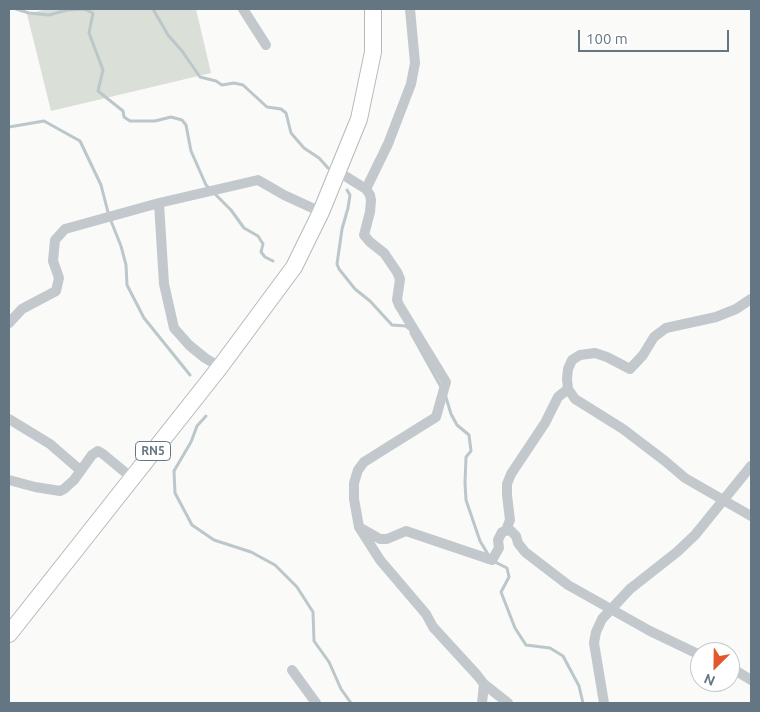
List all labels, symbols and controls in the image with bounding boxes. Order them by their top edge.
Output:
scale bar [580,20,731,52]
text: 100 m [586,30,628,47]
road number: RN5 [136,442,170,461]
north arrow [690,642,740,692]
text: N [702,670,717,689]

